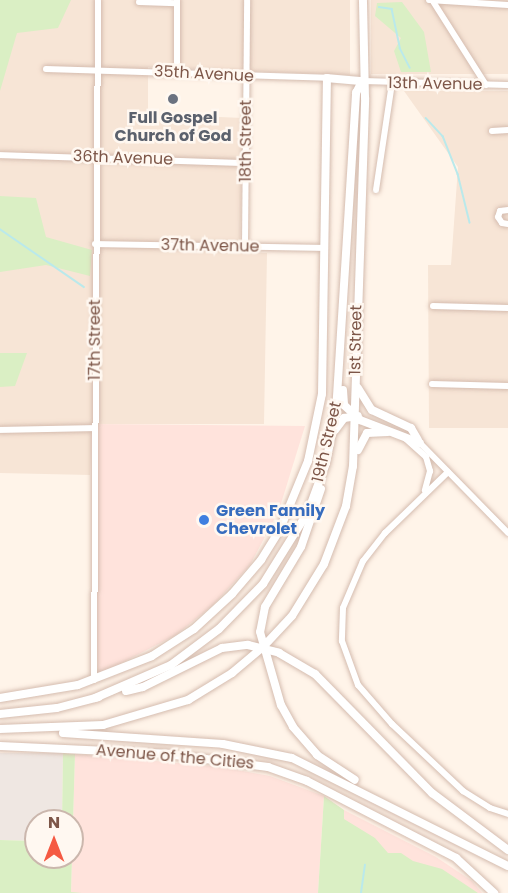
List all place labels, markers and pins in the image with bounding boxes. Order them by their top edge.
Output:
marker: Full Gospel Church of God [166,92,180,106]
place label: Full Gospel Church of God [114,108,232,146]
place label: Green Family Chevrolet [216,501,325,539]
marker: Green Family Chevrolet [197,513,211,527]

